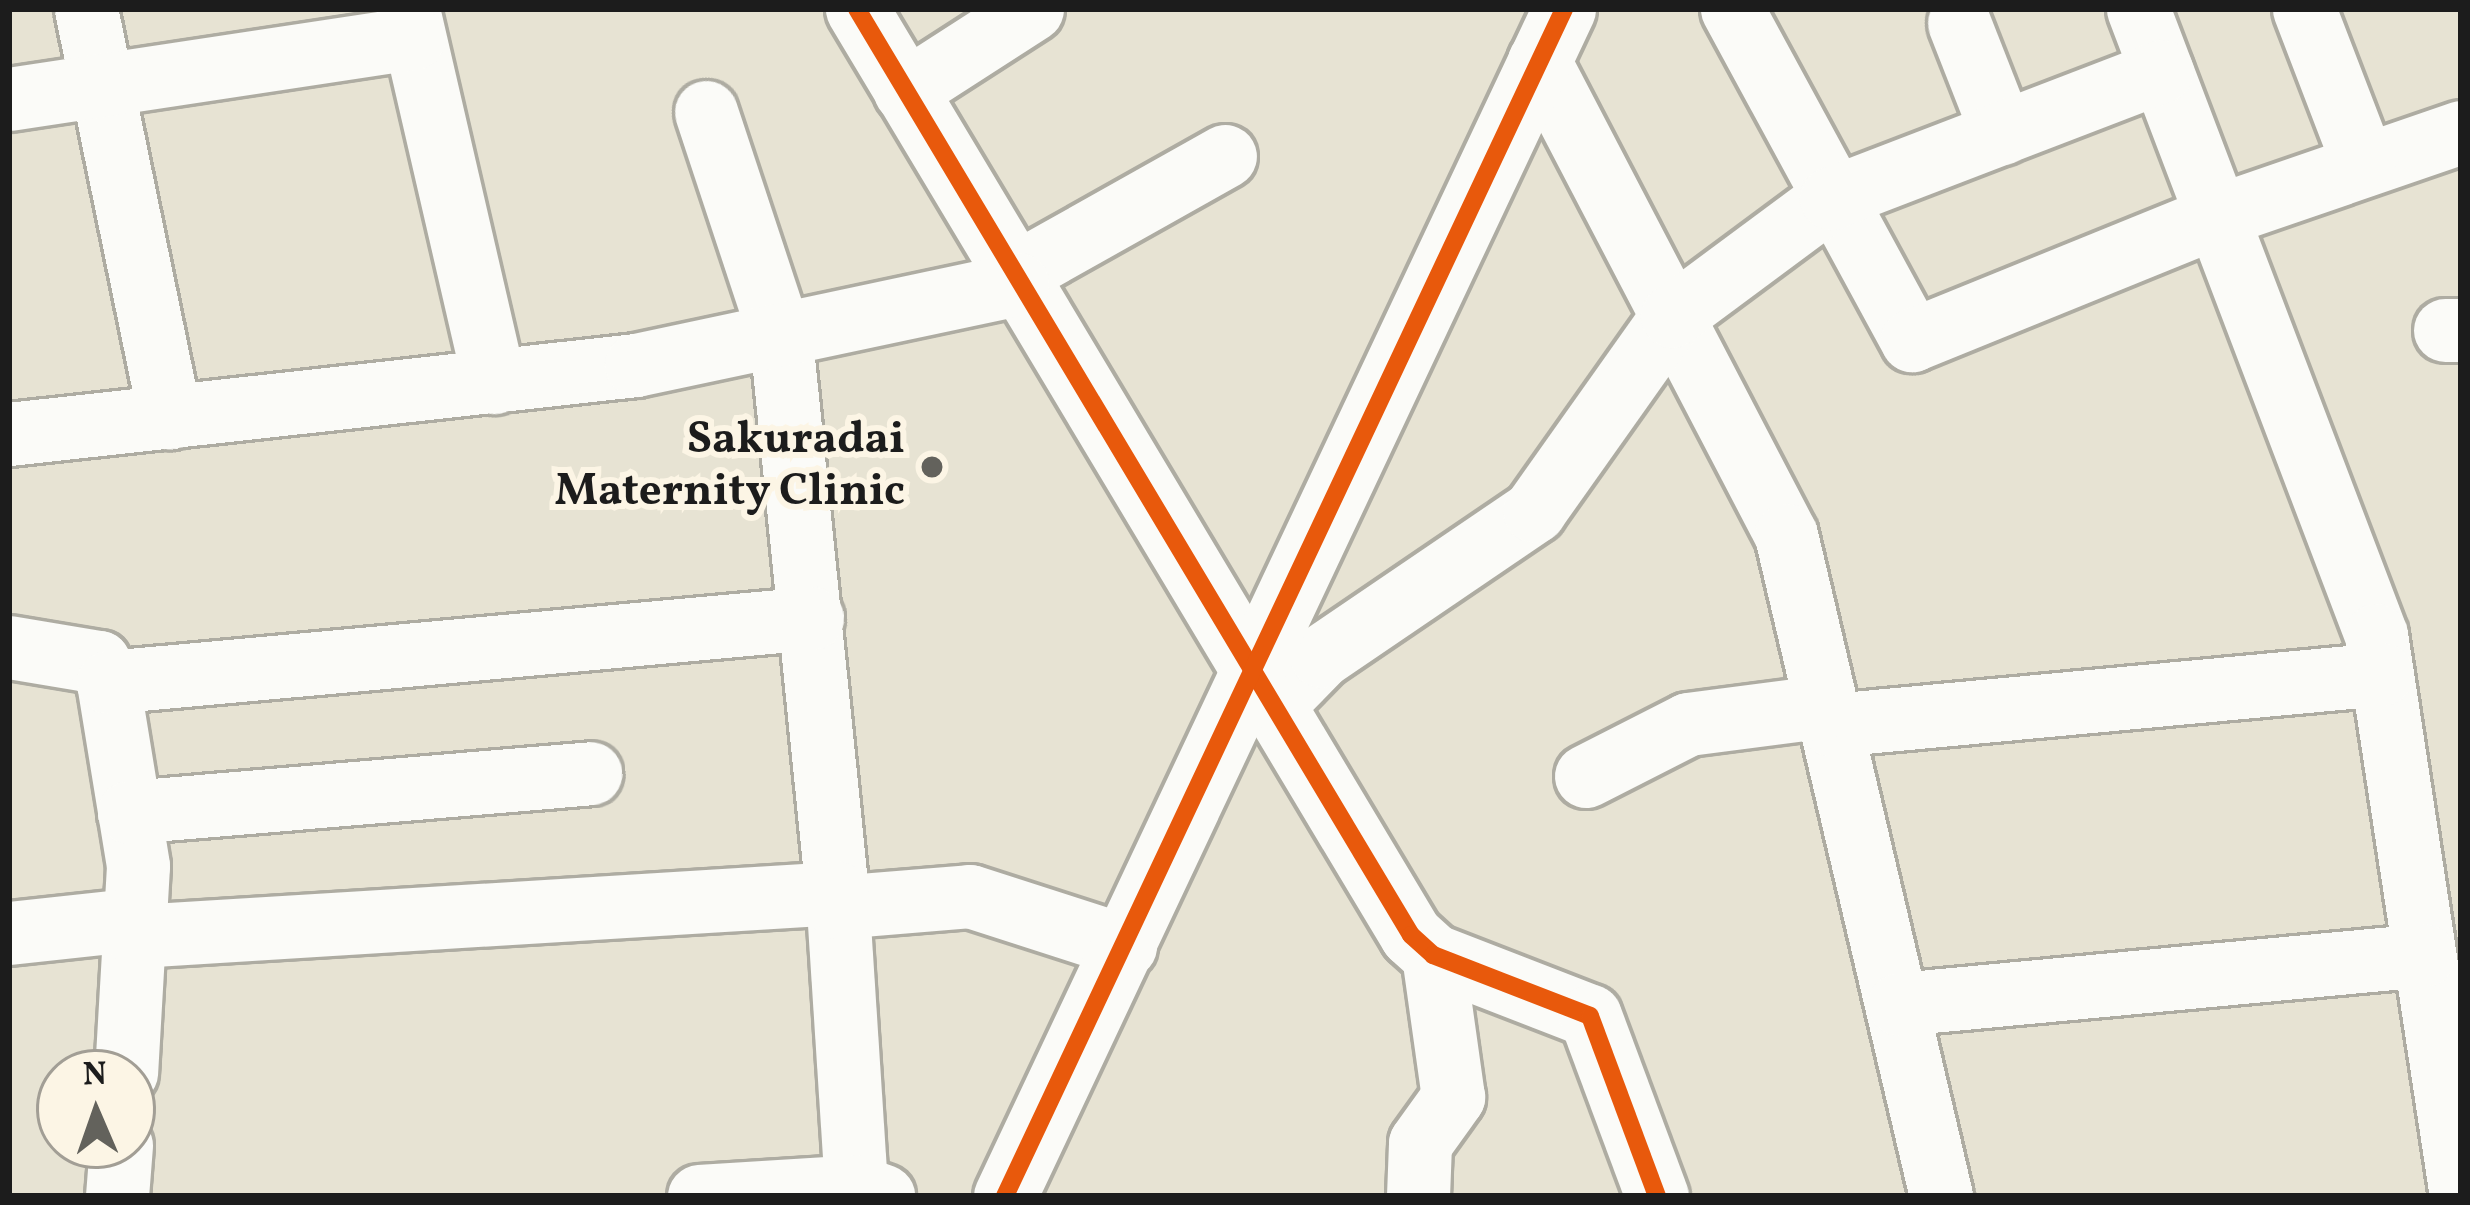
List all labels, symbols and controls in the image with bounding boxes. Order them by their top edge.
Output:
place label: Sakuradai Maternity Clinic [554,414,905,520]
marker: Sakuradai Maternity Clinic [916,451,948,483]
north arrow [36,1049,156,1169]
text: N [82,1053,108,1099]

